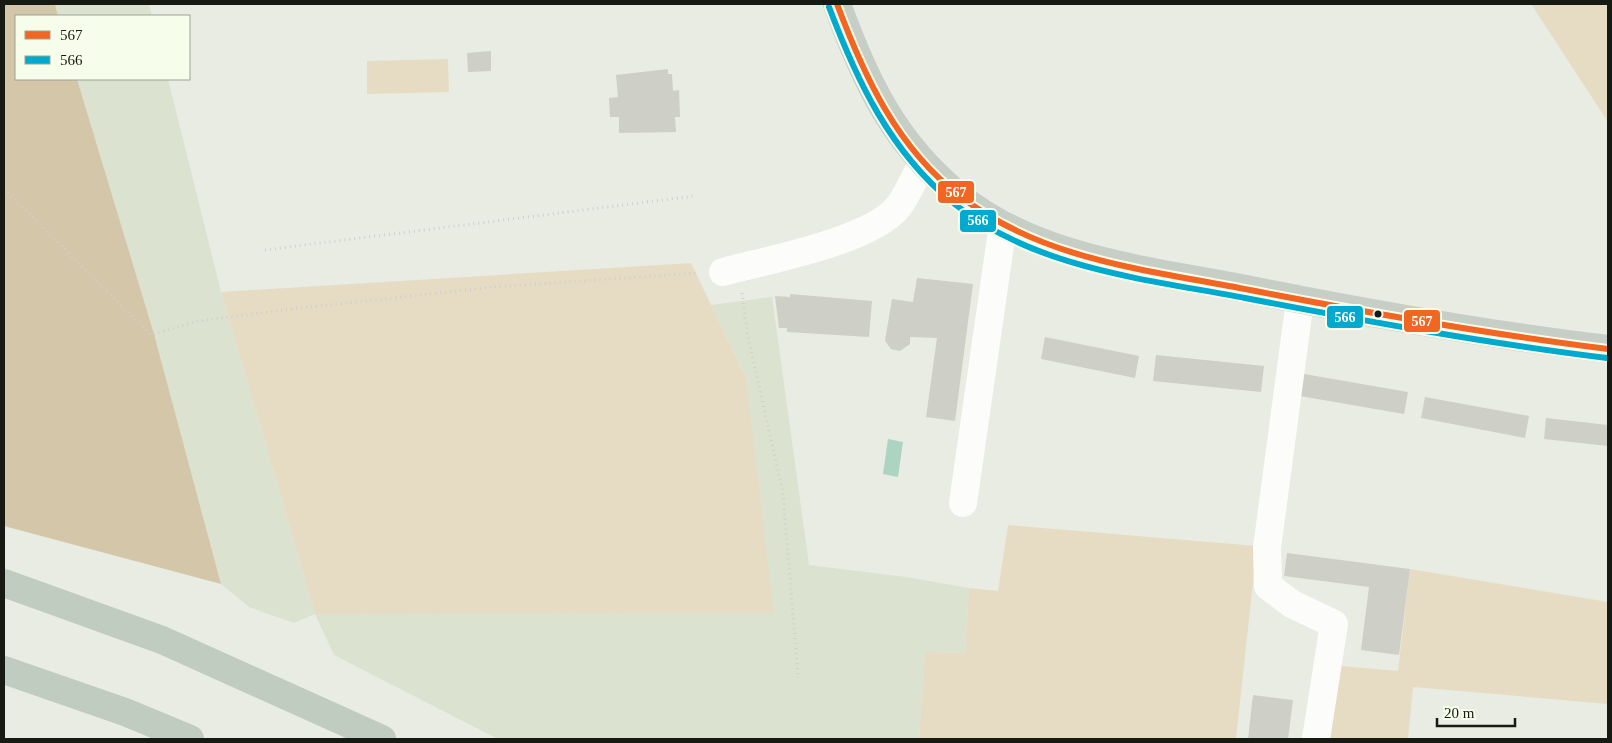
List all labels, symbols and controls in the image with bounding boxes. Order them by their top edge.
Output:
legend [15,15,190,80]
text: 567 [60,27,83,43]
text: 566 [60,52,83,68]
line badge: 567 [937,180,975,204]
text: 567 [946,185,967,200]
line badge: 566 [959,209,997,233]
text: 566 [968,213,989,228]
line badge: 566 [1326,305,1364,329]
unlabelled marker [1373,309,1383,319]
line badge: 567 [1403,309,1441,333]
text: 566 [1335,310,1356,325]
text: 567 [1412,314,1433,329]
scale bar [1437,696,1514,728]
text: 20 m [1444,705,1475,721]

